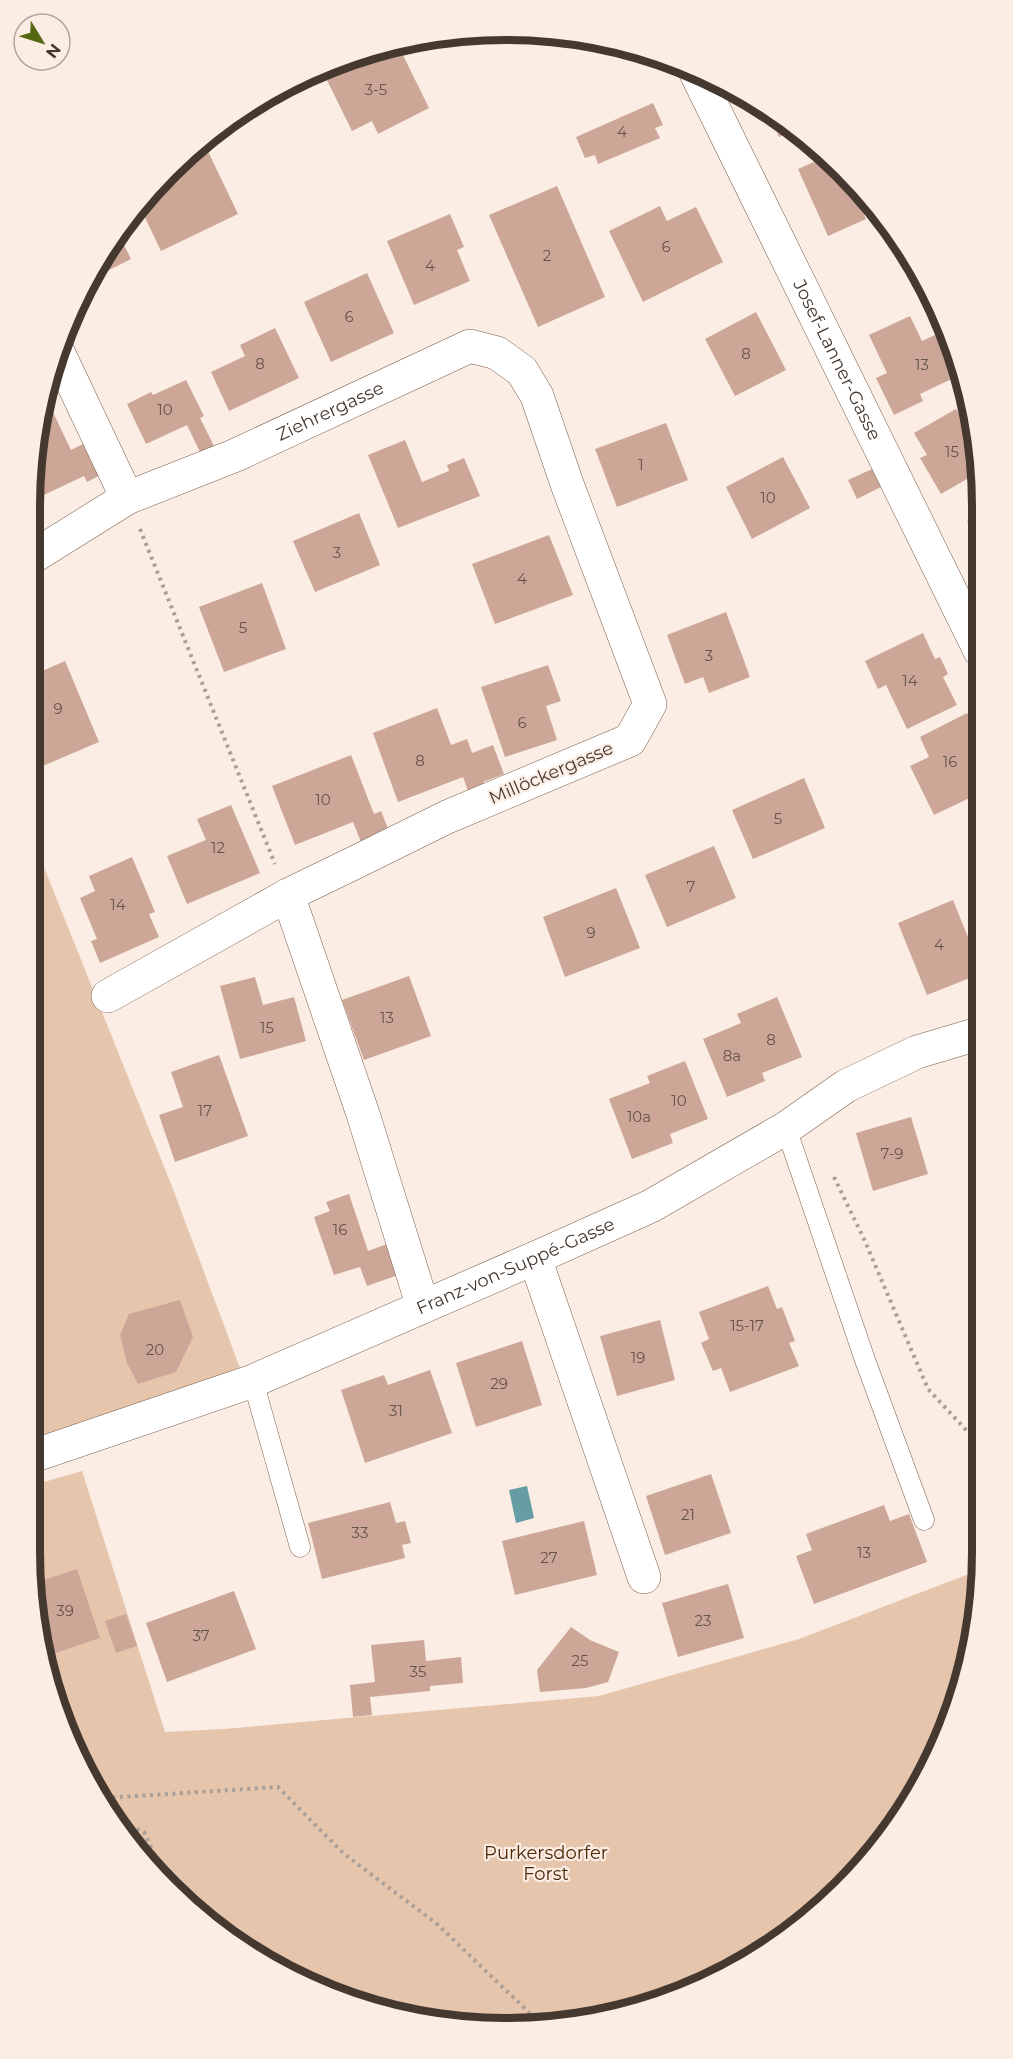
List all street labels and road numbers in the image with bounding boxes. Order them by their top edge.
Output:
street label: Josef-Lanner-Gasse [788,275,886,444]
street label: Ziehrergasse [273,377,387,446]
street label: Millöckergasse [486,737,616,809]
street label: Franz-von-Suppé-Gasse [413,1213,618,1319]

